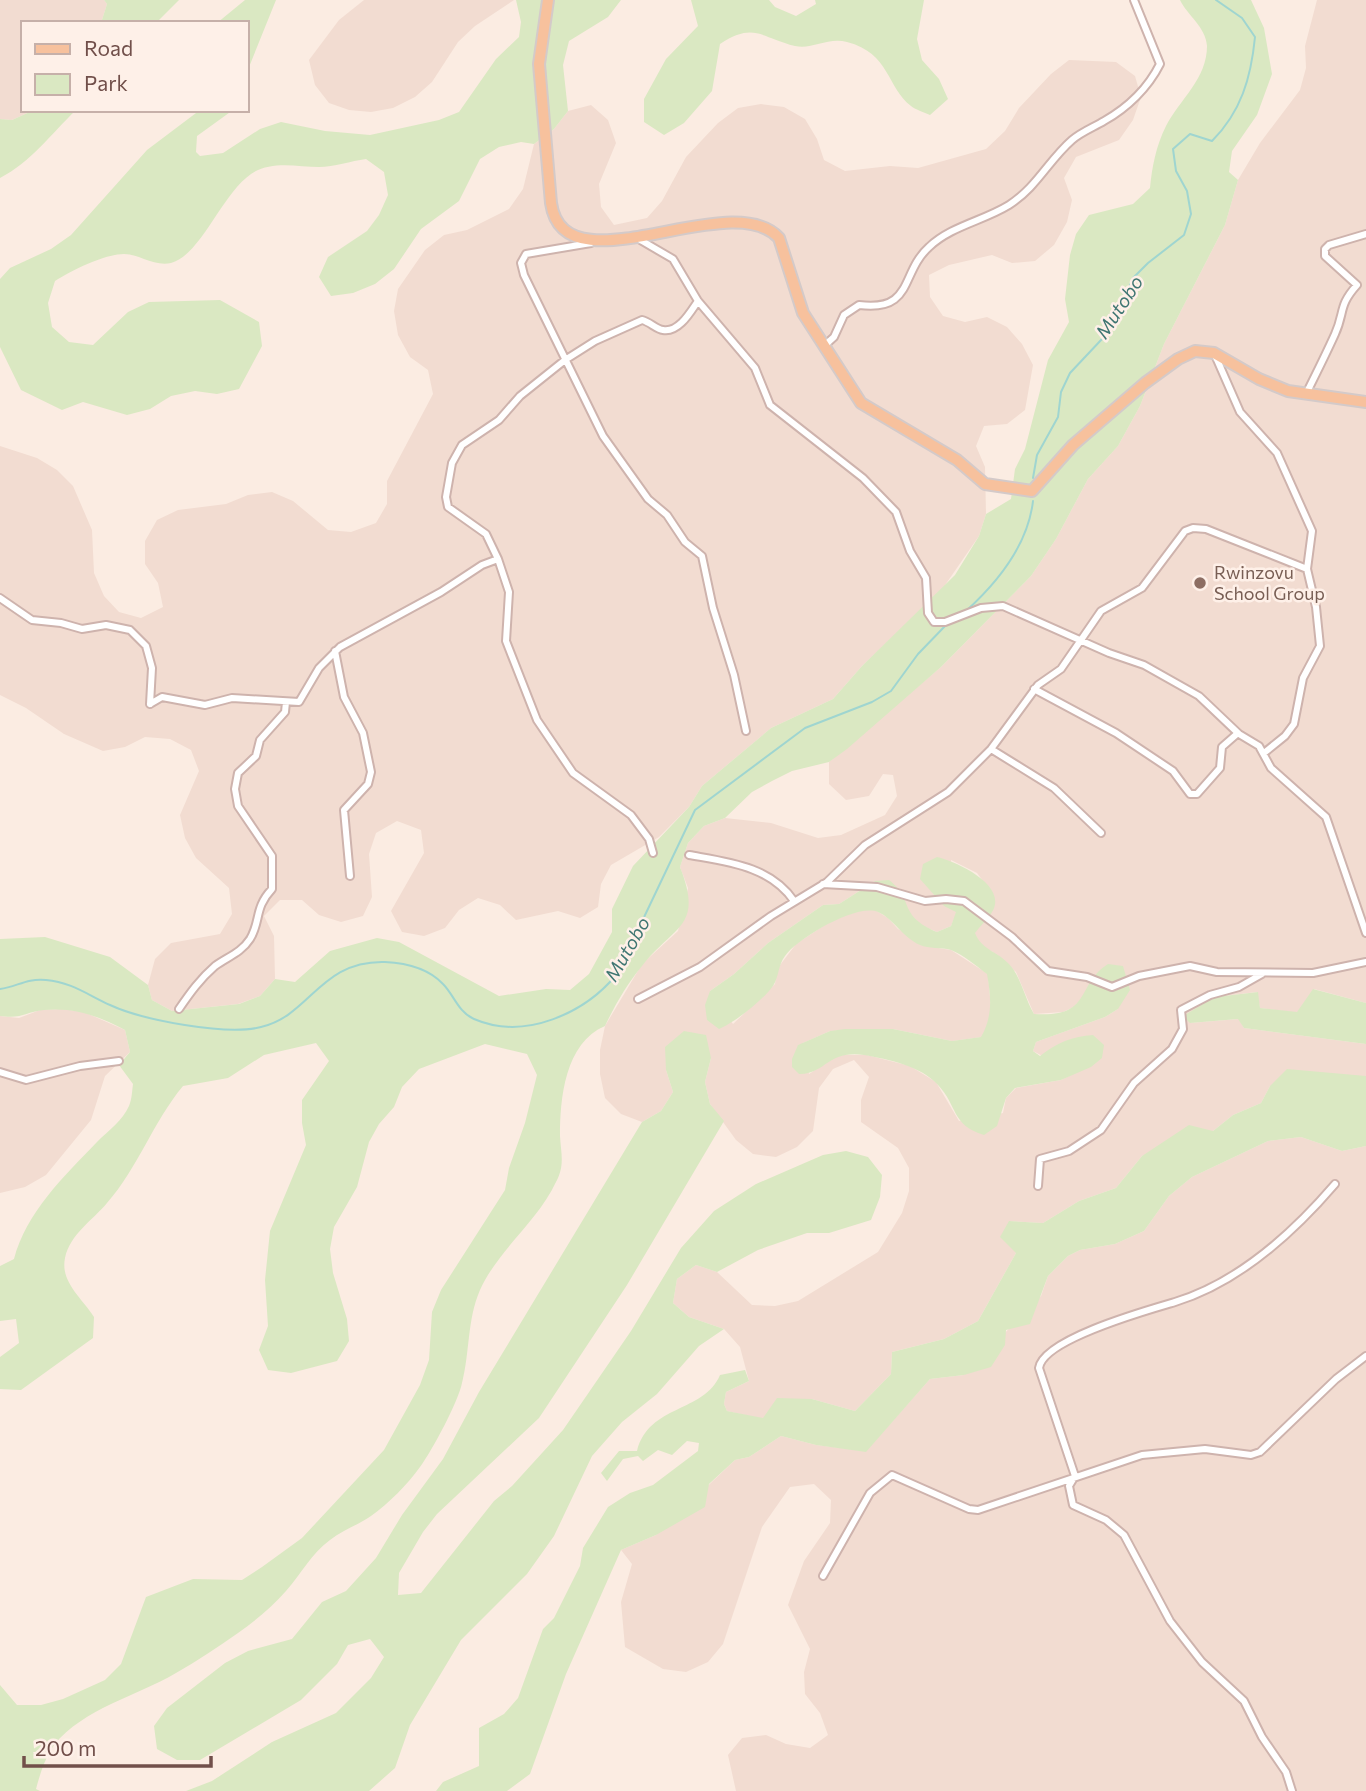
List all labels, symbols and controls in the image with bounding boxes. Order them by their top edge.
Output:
legend [21,21,248,112]
text: Road [84,35,133,60]
text: Park [84,70,128,95]
water label: Mutobo [1090,271,1147,342]
place label: Rwinzovu School Group [1214,561,1325,604]
marker: Rwinzovu School Group [1192,575,1208,591]
water label: Mutobo [599,913,654,985]
scale bar [24,1724,212,1768]
text: 200 m [35,1735,96,1760]

